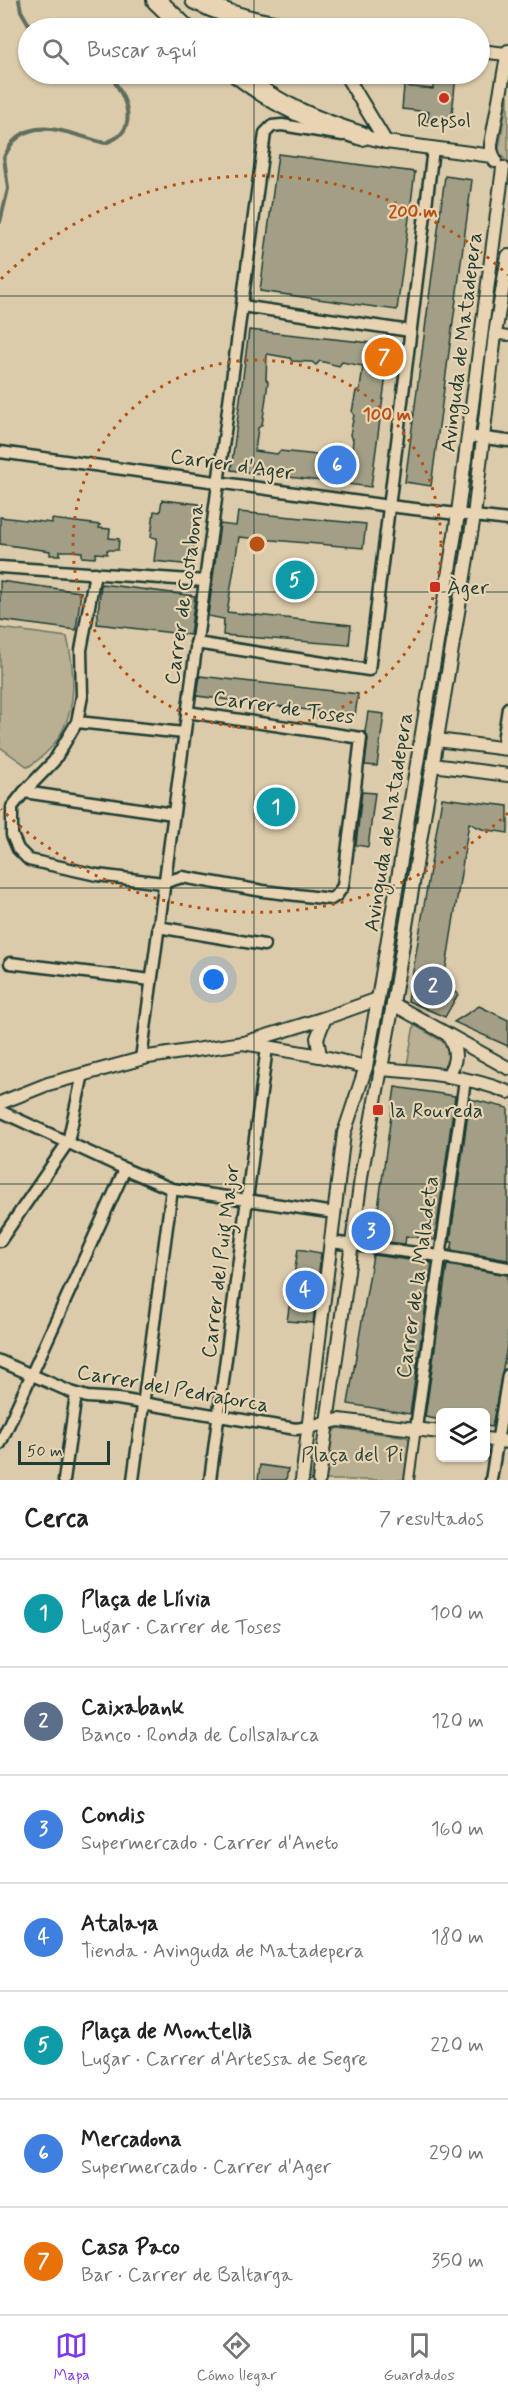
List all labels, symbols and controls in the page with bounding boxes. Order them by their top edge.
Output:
search box [18,18,490,84]
icon: search [39,35,72,68]
text: Buscar aquí [87,37,198,65]
marker: Repsol [437,91,451,105]
place label: Repsol [417,107,471,135]
text: 200 m [388,200,438,224]
street label: Avinguda de Matadepera [435,230,490,454]
pin: 7 [364,334,404,380]
text: 100 m [363,403,411,427]
street label: Carrer d'Ager [168,442,296,488]
pin: 6 [318,442,356,488]
street label: Carrer de Costabona [158,501,212,687]
centre of rings [247,534,267,554]
pin: 5 [276,558,314,602]
place label: Àger [447,574,489,602]
marker: Àger [428,580,442,594]
street label: Carrer de Toses [211,684,356,732]
street label: Avinguda de Matadepera [358,710,421,934]
pin: 1 [256,784,296,830]
pin: 2 [414,964,452,1008]
your location [199,965,228,994]
place label: la Roureda [390,1097,483,1125]
marker: la Roureda [371,1103,385,1117]
street label: Carrer del Puig Major [195,1162,249,1360]
street label: Carrer de la Maladeta [390,1174,446,1380]
pin: 3 [352,1208,391,1254]
pin: 4 [286,1268,324,1312]
street label: Carrer del Pedraforca [74,1358,271,1422]
map controls [436,1408,490,1462]
button: layers [436,1408,490,1462]
scale bar [18,1438,110,1466]
text: 50 m [27,1441,63,1462]
park label: Plaça del Pi [301,1441,403,1469]
text: Cerca [24,1502,89,1536]
text: 7 resultados [379,1506,484,1533]
text: Plaça de Llívia [81,1586,211,1614]
text: 1 [39,1600,48,1627]
text: 100 m [430,1600,484,1627]
text: Lugar · Carrer de Toses [81,1614,281,1641]
text: Caixabank [81,1694,184,1722]
text: 2 [39,1708,48,1735]
text: 120 m [431,1708,484,1735]
text: Banco · Ronda de Collsalarca [81,1722,319,1749]
text: Condis [81,1802,145,1830]
text: 3 [39,1816,48,1843]
text: 160 m [431,1816,484,1843]
text: Supermercado · Carrer d'Aneto [81,1830,338,1857]
text: Atalaya [81,1910,159,1938]
text: 4 [38,1924,49,1951]
text: 180 m [431,1924,484,1951]
text: Tienda · Avinguda de Matadepera [81,1938,364,1965]
text: Plaça de Montellà [81,2018,252,2046]
text: 5 [38,2032,50,2059]
text: 220 m [430,2032,484,2059]
text: Lugar · Carrer d'Artessa de Segre [81,2046,368,2073]
text: Mercadona [81,2126,182,2154]
text: 6 [38,2140,49,2167]
text: 290 m [429,2140,484,2167]
text: Supermercado · Carrer d'Ager [81,2154,331,2181]
text: Casa Paco [81,2234,180,2262]
text: 7 [37,2248,50,2275]
text: 350 m [431,2248,484,2275]
text: Bar · Carrer de Baltarga [81,2262,293,2289]
tab: Mapa [53,2329,90,2386]
tab: Cómo llegar [197,2329,277,2386]
tab: Guardados [383,2329,455,2386]

